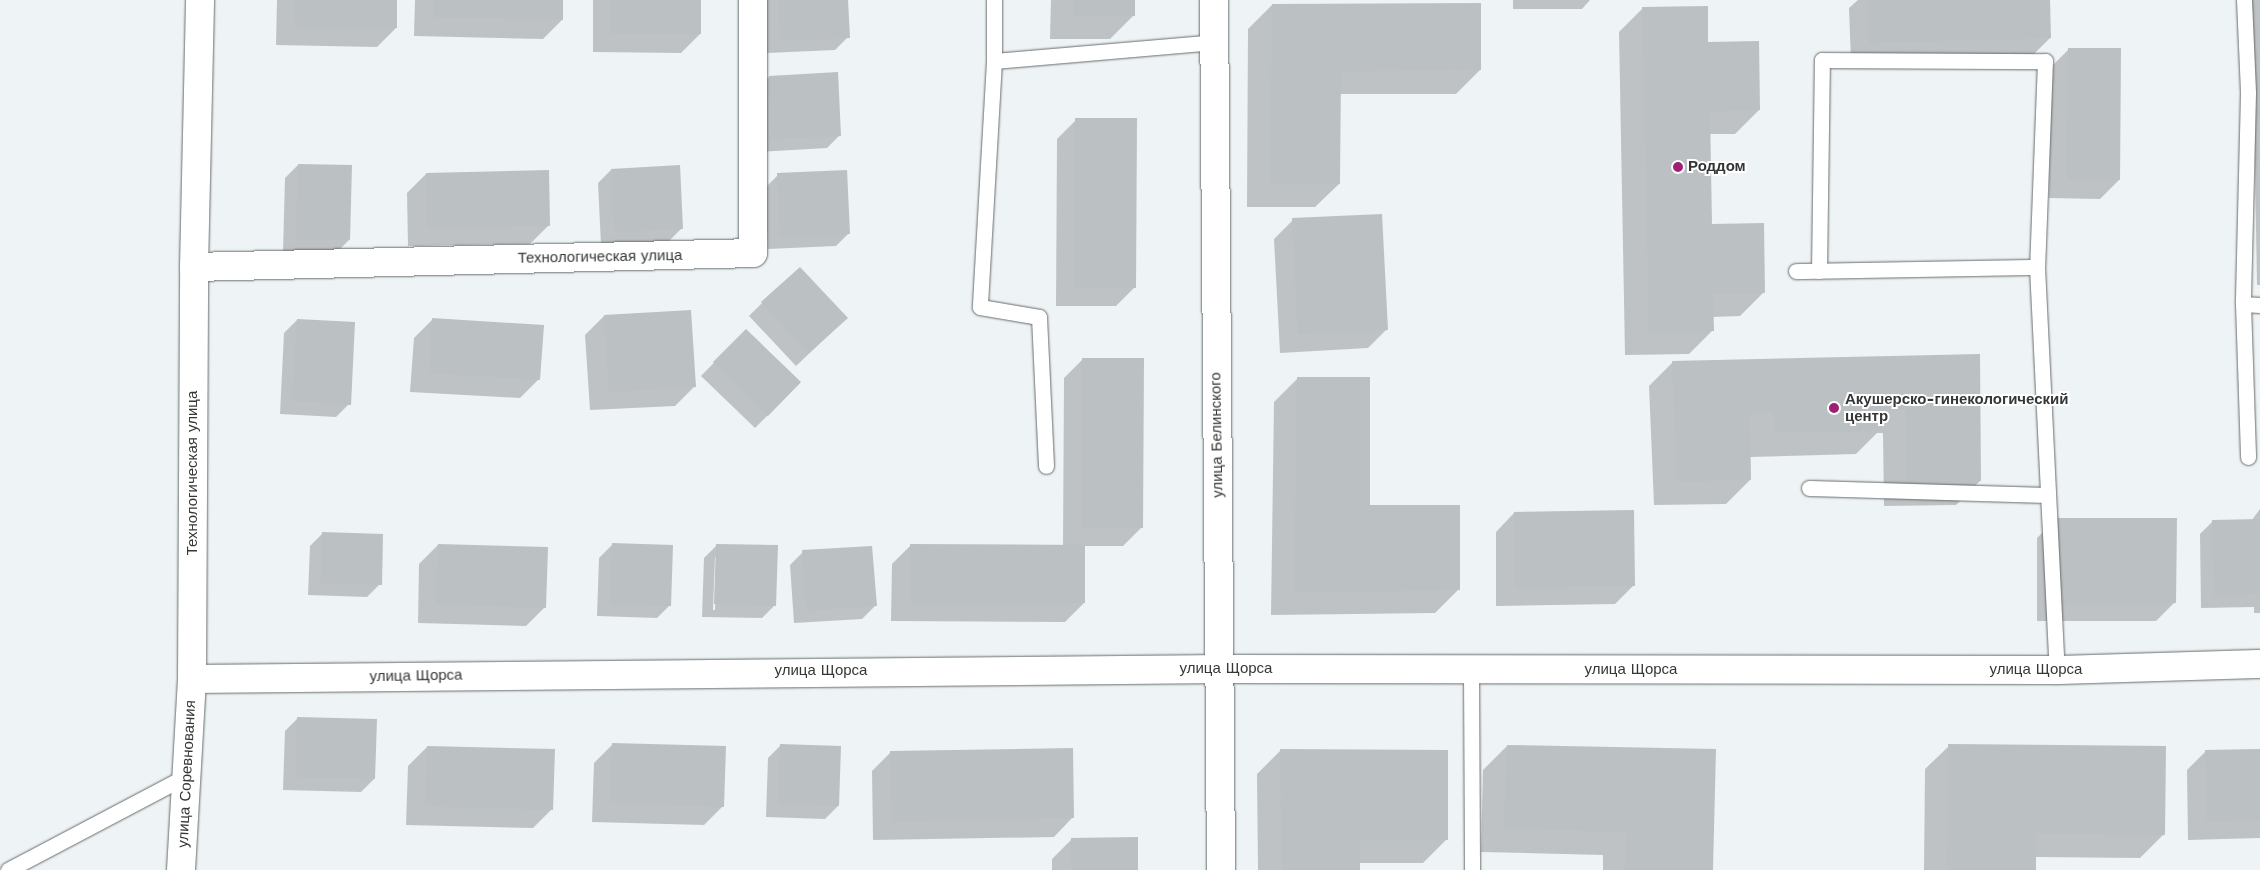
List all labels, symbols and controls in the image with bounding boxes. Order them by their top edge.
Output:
place label: Роддом [1688,158,1746,176]
marker: Роддом [1672,161,1684,173]
street label: Технологическая улица [518,247,682,267]
street label: улица Белинского [1207,372,1227,498]
place label: Акушерско-гинекологический центр [1845,390,2069,425]
street label: Технологическая улица [184,391,202,555]
marker: Акушерско-гинекологический центр [1827,401,1841,415]
street label: улица Щорса [1180,660,1272,678]
street label: улица Щорса [1585,661,1677,679]
street label: улица Щорса [1990,661,2082,679]
street label: улица Щорса [775,662,867,680]
street label: улица Щорса [369,666,463,686]
street label: улица Соревнования [174,700,200,848]

